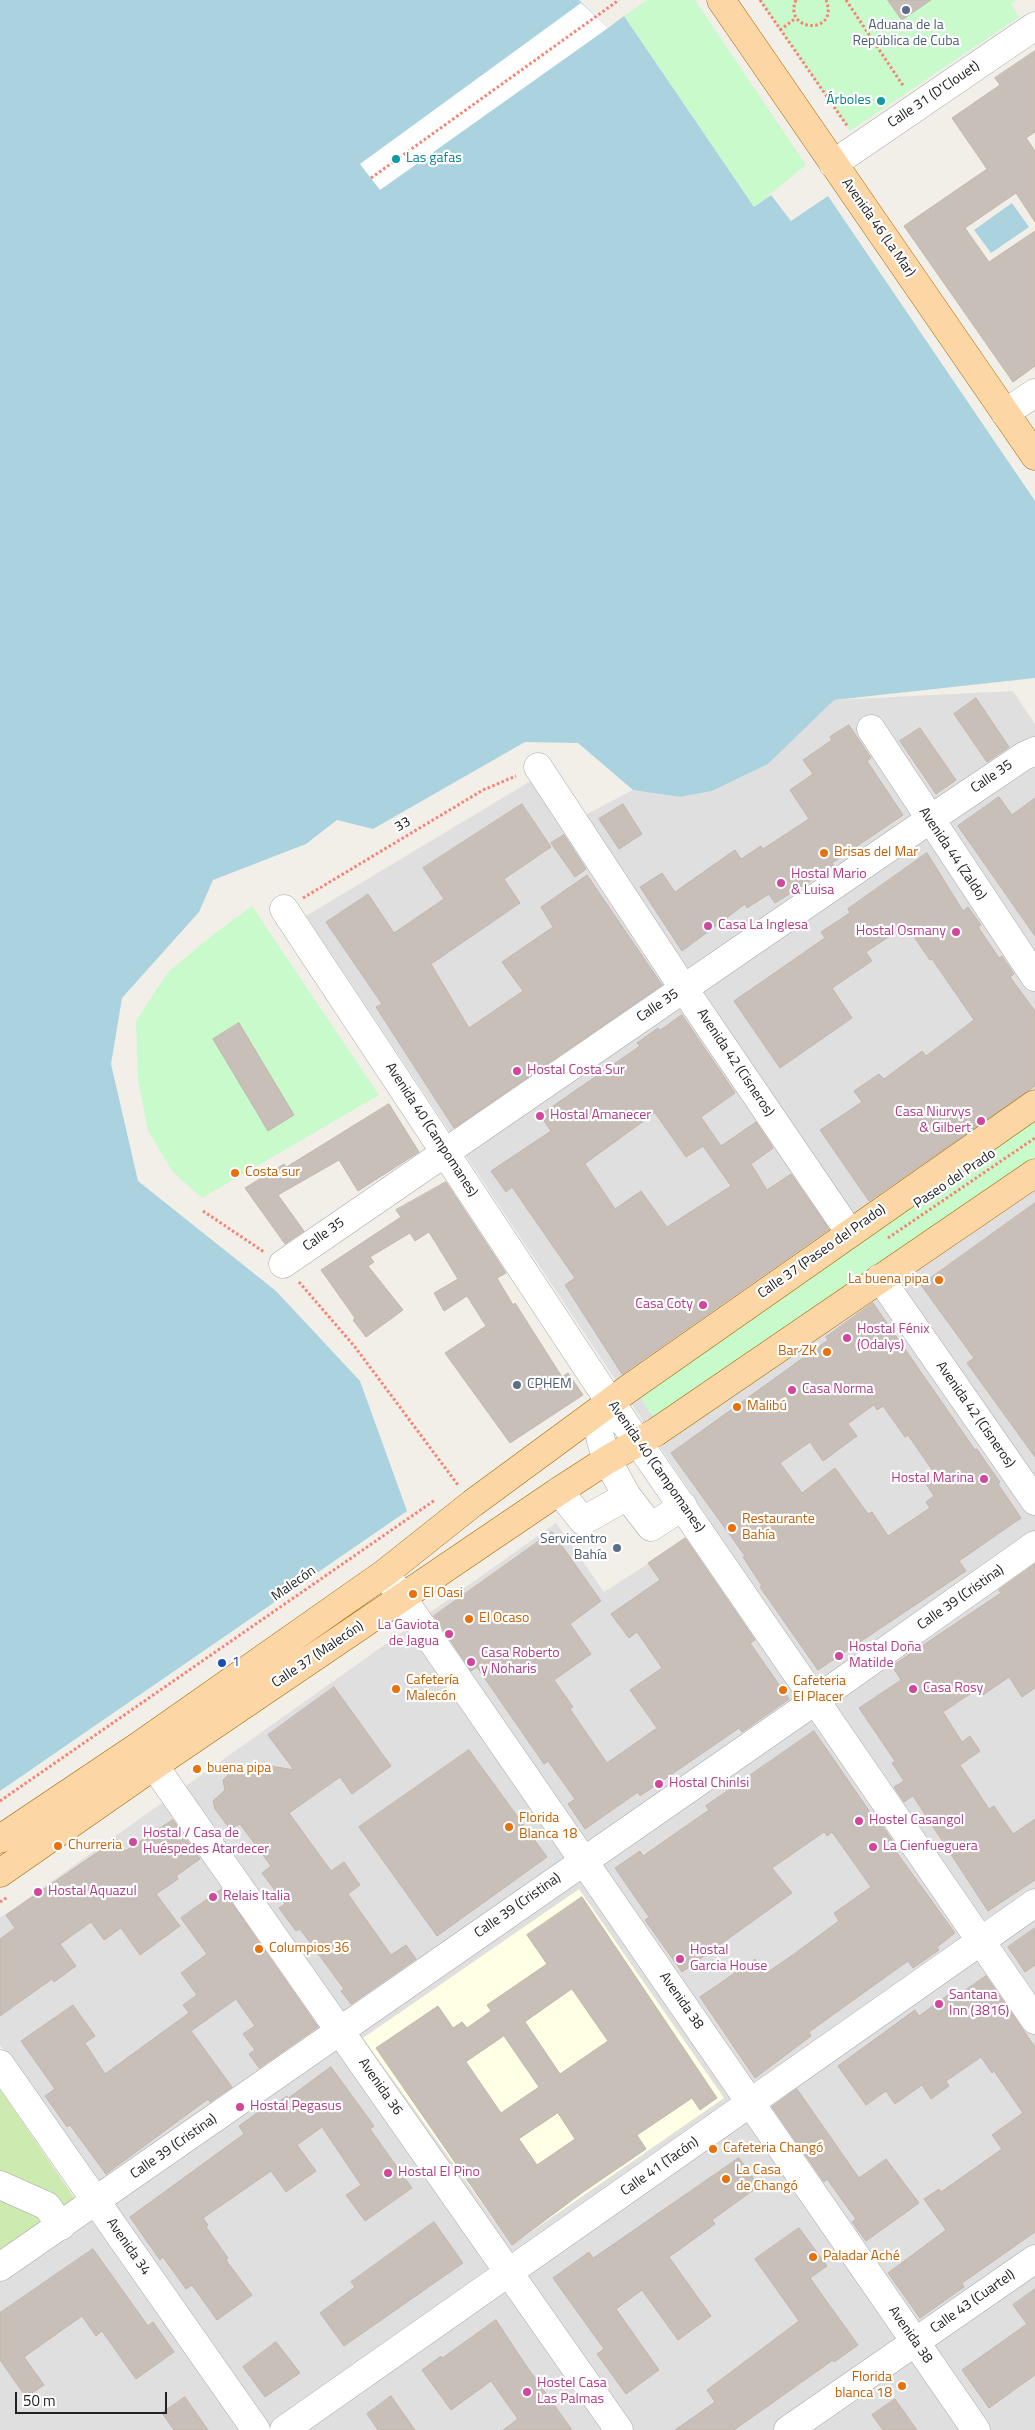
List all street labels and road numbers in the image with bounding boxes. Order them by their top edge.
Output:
street label: Calle 31 (D'Clouet) [885,58,983,132]
street label: Avenida 46 (La Mar) [838,176,918,280]
street label: Calle 35 [968,757,1016,797]
street label: Avenida 44 (Zaldo) [915,804,989,904]
street label: 33 [392,814,414,836]
street label: Calle 35 [634,986,682,1026]
street label: Avenida 42 (Cisneros) [693,1006,777,1120]
street label: Avenida 40 (Campomanes) [381,1060,481,1200]
street label: Paseo del Prado [911,1145,999,1213]
street label: Calle 37 (Paseo del Prado) [755,1201,889,1303]
street label: Calle 35 [300,1215,348,1255]
street label: Avenida 42 (Cisneros) [932,1359,1018,1471]
street label: Avenida 40 (Campomanes) [604,1398,708,1536]
street label: Calle 39 (Cristina) [915,1562,1007,1634]
street label: Malecón [269,1563,319,1605]
street label: Calle 37 (Malecón) [269,1618,367,1692]
street label: Calle 39 (Cristina) [472,1870,564,1942]
street label: Avenida 38 [655,1969,707,2033]
street label: Avenida 36 [354,2055,406,2119]
street label: Calle 39 (Cristina) [128,2111,220,2183]
street label: Calle 41 (Tacón) [618,2134,702,2200]
street label: Avenida 34 [102,2215,154,2279]
street label: Calle 43 (Cuartel) [928,2267,1018,2337]
street label: Avenida 38 [884,2303,936,2367]

